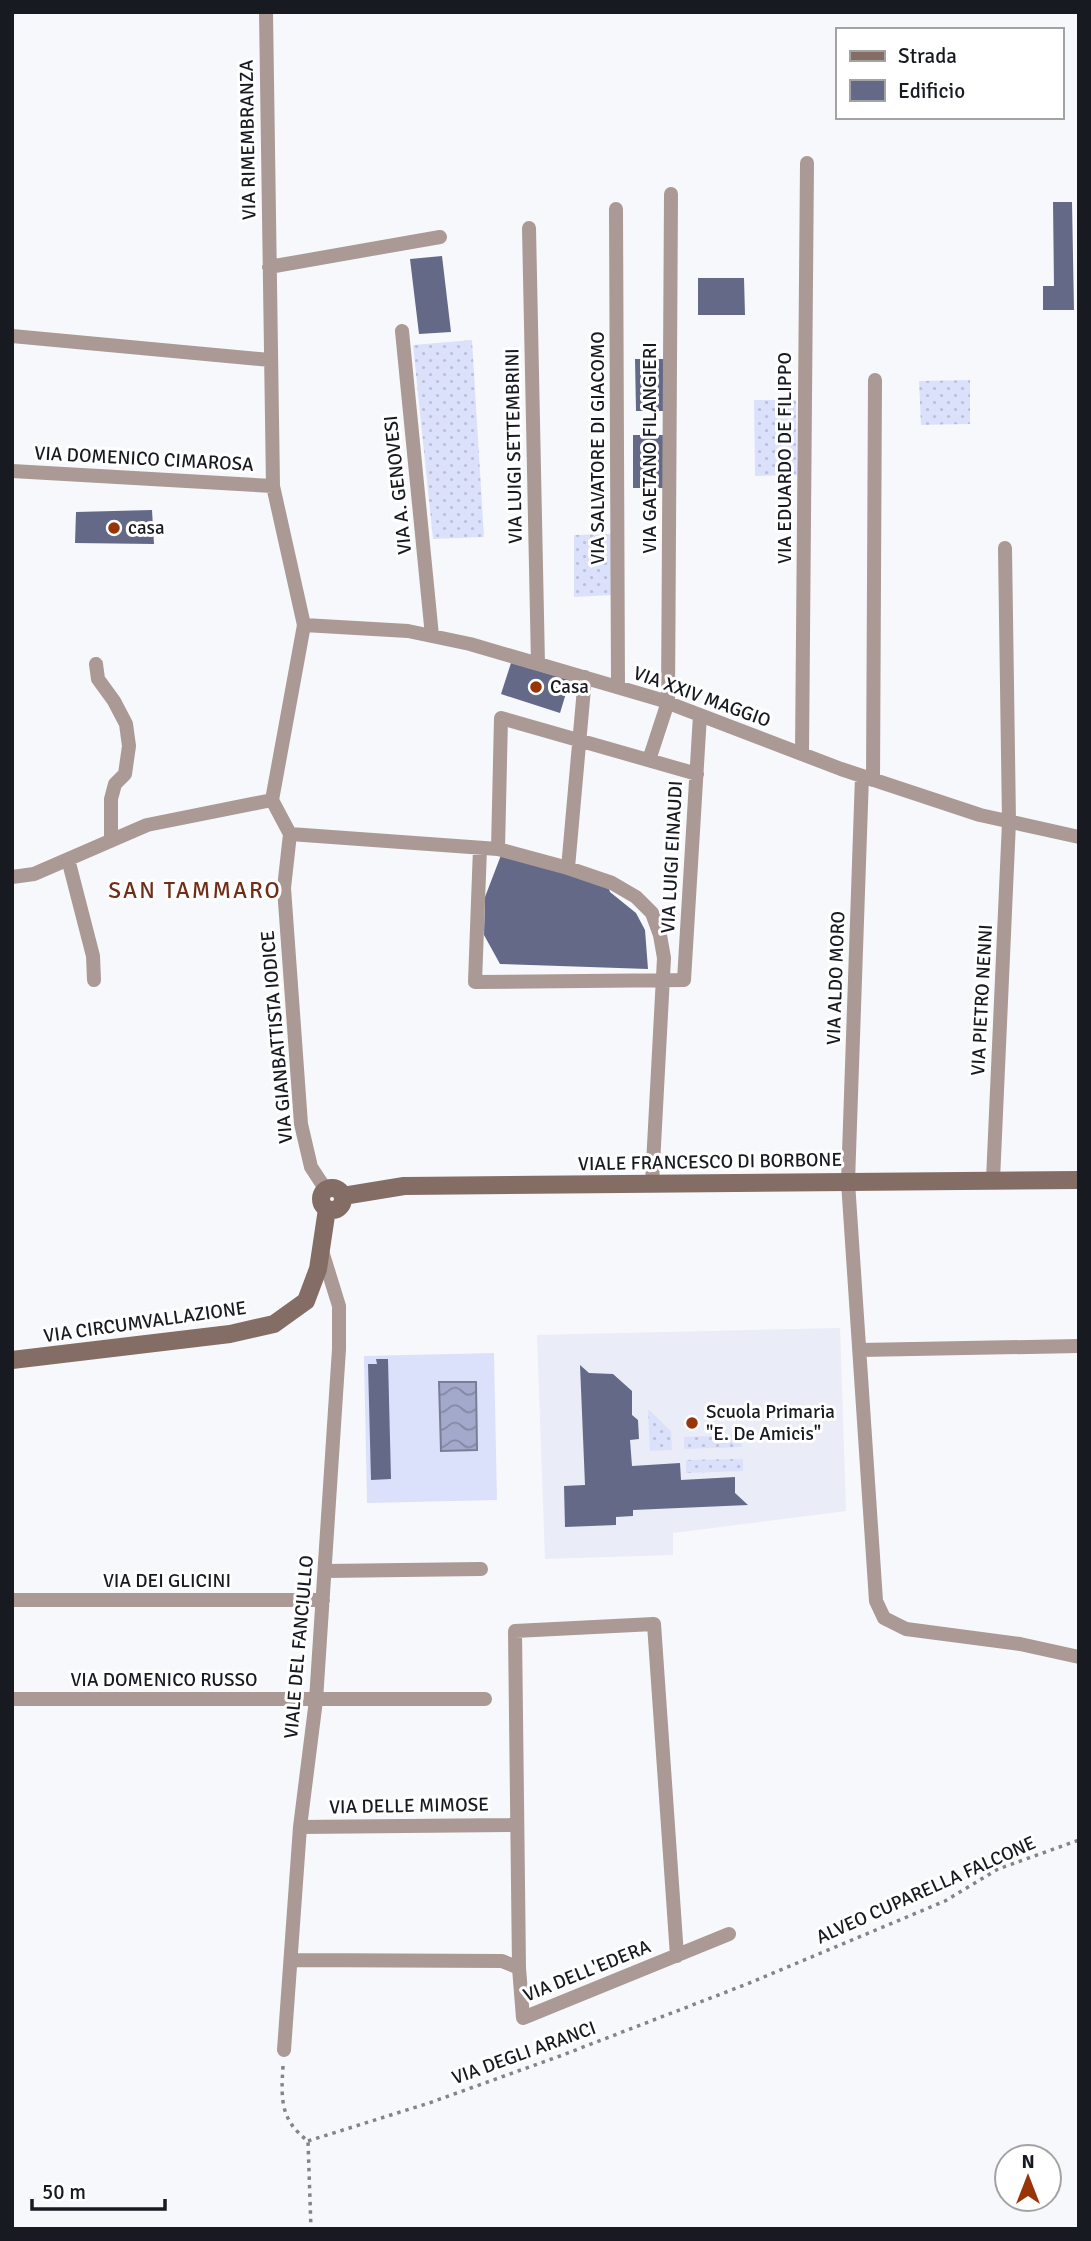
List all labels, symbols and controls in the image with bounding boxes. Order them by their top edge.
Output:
legend [836,28,1063,119]
text: Strada [898,43,957,69]
street label: VIA RIMEMBRANZA [235,59,261,220]
text: Edificio [898,78,965,104]
street label: VIA SALVATORE DI GIACOMO [586,331,610,565]
street label: VIA GAETANO FILANGIERI [638,342,662,554]
street label: VIA LUIGI SETTEMBRINI [500,348,528,544]
street label: VIA EDUARDO DE FILIPPO [773,352,797,564]
street label: VIA A. GENOVESI [379,414,417,556]
street label: VIA DOMENICO CIMAROSA [34,441,255,477]
place label: casa [128,516,165,540]
marker: casa [106,520,122,536]
street label: VIA XXIV MAGGIO [630,661,774,733]
place label: Casa [550,675,589,699]
marker: Casa [528,679,544,695]
street label: VIA LUIGI EINAUDI [656,780,688,934]
district label: SAN TAMMARO [108,876,282,905]
street label: VIA ALDO MORO [822,911,850,1045]
street label: VIA PIETRO NENNI [966,924,998,1076]
street label: VIA GIANBATTISTA IODICE [256,930,298,1144]
street label: VIALE FRANCESCO DI BORBONE [578,1148,842,1176]
street label: VIA CIRCUMVALLAZIONE [42,1296,248,1348]
place label: Scuola Primaria "E. De Amicis" [706,1400,835,1446]
marker: Scuola Primaria "E. De Amicis" [684,1415,700,1431]
street label: VIALE DEL FANCIULLO [279,1554,319,1740]
street label: VIA DEI GLICINI [103,1569,231,1593]
street label: VIA DOMENICO RUSSO [70,1668,258,1692]
street label: VIA DELLE MIMOSE [329,1793,489,1819]
street label: ALVEO CUPARELLA FALCONE [812,1831,1040,1949]
street label: VIA DELL'EDERA [520,1934,655,2008]
street label: VIA DEGLI ARANCI [449,2016,599,2090]
north arrow [993,2143,1063,2213]
text: N [1021,2150,1035,2174]
scale bar [32,2168,164,2212]
text: 50 m [42,2179,86,2205]

